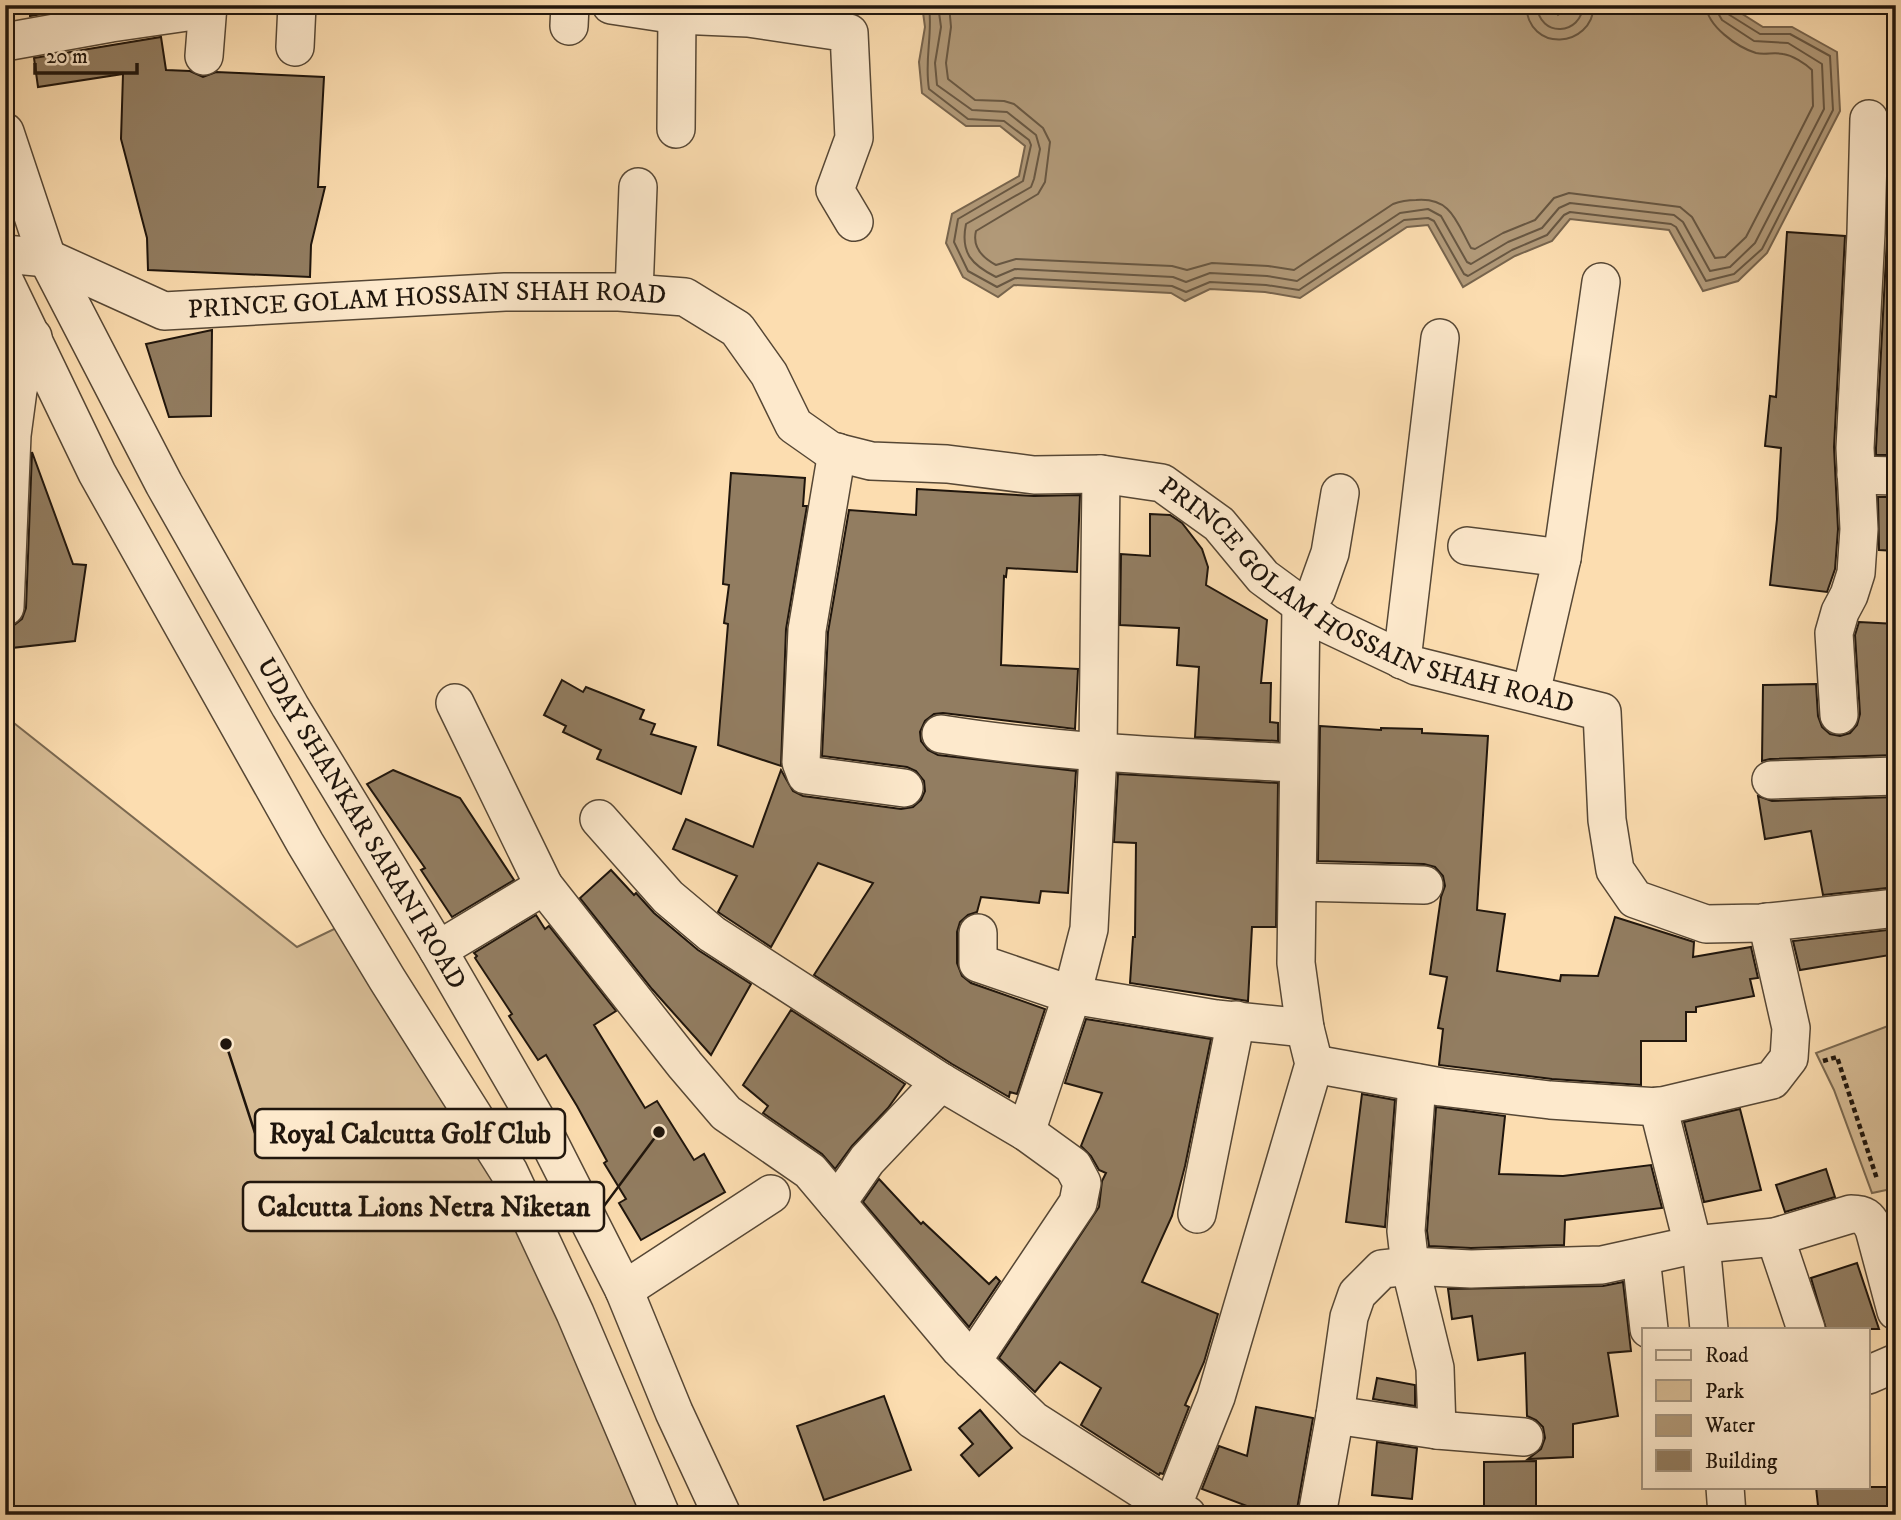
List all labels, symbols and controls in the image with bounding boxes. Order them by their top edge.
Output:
scale bar [35,32,136,76]
text: 20 m [46,44,88,70]
street label: PRINCE GOLAM HOSSAIN SHAH ROAD [187,275,667,326]
street label: PRINCE GOLAM HOSSAIN SHAH ROAD [1152,470,1578,721]
street label: UDAY SHANKAR SARANI ROAD [249,652,474,995]
callout: Royal Calcutta Golf Club [255,1109,565,1158]
text: Royal Calcutta Golf Club [269,1117,551,1152]
callout: Calcutta Lions Netra Niketan [243,1182,604,1231]
text: Calcutta Lions Netra Niketan [258,1190,591,1225]
legend [1642,1328,1870,1488]
text: Road [1705,1343,1749,1369]
text: Park [1705,1379,1745,1405]
text: Water [1704,1413,1755,1439]
text: Building [1705,1449,1778,1475]

